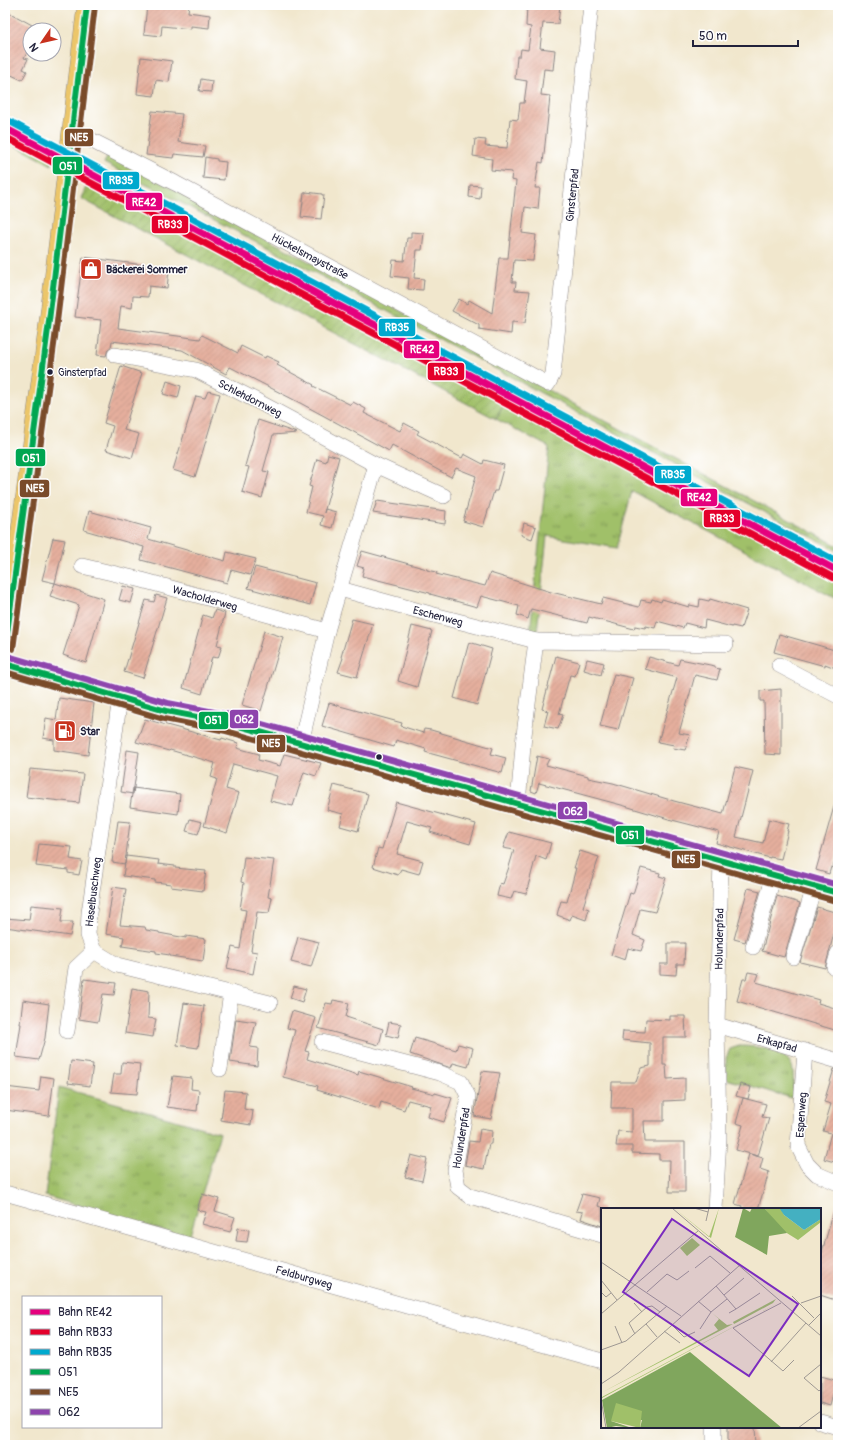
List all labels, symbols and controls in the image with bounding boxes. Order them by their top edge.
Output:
north arrow [22,22,62,62]
scale bar [693,22,798,48]
text: 50 m [699,29,727,44]
text: N [26,40,42,54]
line badge: NE5 [64,128,94,147]
text: NE5 [69,131,89,144]
line badge: 051 [52,156,83,175]
text: 051 [59,160,77,173]
street label: Ginsterpfad [563,168,582,222]
line badge: RB35 [102,171,140,190]
text: RB35 [109,174,133,187]
line badge: RE42 [125,192,163,211]
text: RE42 [132,196,156,209]
line badge: RB33 [151,215,189,234]
text: RB33 [158,218,182,231]
street label: Hückelsmaystraße [269,231,351,282]
shop icon: Bäckerei Sommer [78,256,104,282]
place label: Bäckerei Sommer [106,263,188,276]
line badge: RB35 [378,318,416,337]
text: RB35 [385,321,409,334]
line badge: RE42 [403,340,440,359]
text: RE42 [410,343,434,356]
line badge: RB33 [427,362,465,381]
text: RB33 [434,365,458,378]
marker: Ginsterpfad [45,367,55,377]
place label: Ginsterpfad [58,367,107,379]
street label: Schlehdornweg [216,377,284,420]
line badge: 051 [15,448,46,467]
text: 051 [22,452,40,465]
line badge: RB35 [654,465,692,484]
text: RB35 [661,468,685,481]
line badge: NE5 [19,479,50,498]
text: NE5 [25,482,45,495]
line badge: RE42 [680,488,718,507]
text: RE42 [687,491,711,504]
line badge: RB33 [703,509,741,528]
text: RB33 [710,512,734,525]
street label: Wacholderweg [171,583,239,614]
street label: Eschenweg [411,604,465,630]
line badge: 062 [229,709,259,729]
line badge: 051 [198,711,229,730]
text: 062 [234,713,254,726]
text: 051 [204,714,222,727]
fuel station icon: Star [52,718,78,744]
place label: Star [80,725,101,738]
line badge: NE5 [256,734,286,753]
text: NE5 [261,737,281,750]
unlabelled marker [374,752,384,762]
line badge: 062 [557,801,588,820]
text: 062 [563,805,583,818]
line badge: 051 [615,825,645,845]
text: 051 [621,829,639,842]
line badge: NE5 [671,850,701,869]
text: NE5 [676,853,696,866]
street label: Haselbuschweg [83,856,104,928]
street label: Holunderpfad [712,908,727,970]
street label: Erikapfad [755,1032,798,1055]
street label: Espenweg [793,1091,810,1138]
street label: Holunderpfad [450,1107,473,1170]
inset map [601,1208,821,1428]
street label: Feldburgweg [274,1263,334,1292]
legend [22,1296,162,1428]
text: Bahn RE42 [58,1305,113,1320]
text: Bahn RB33 [58,1325,113,1340]
text: Bahn RB35 [58,1345,112,1360]
text: 051 [58,1365,77,1380]
text: NE5 [58,1385,79,1400]
text: 062 [58,1405,80,1420]

